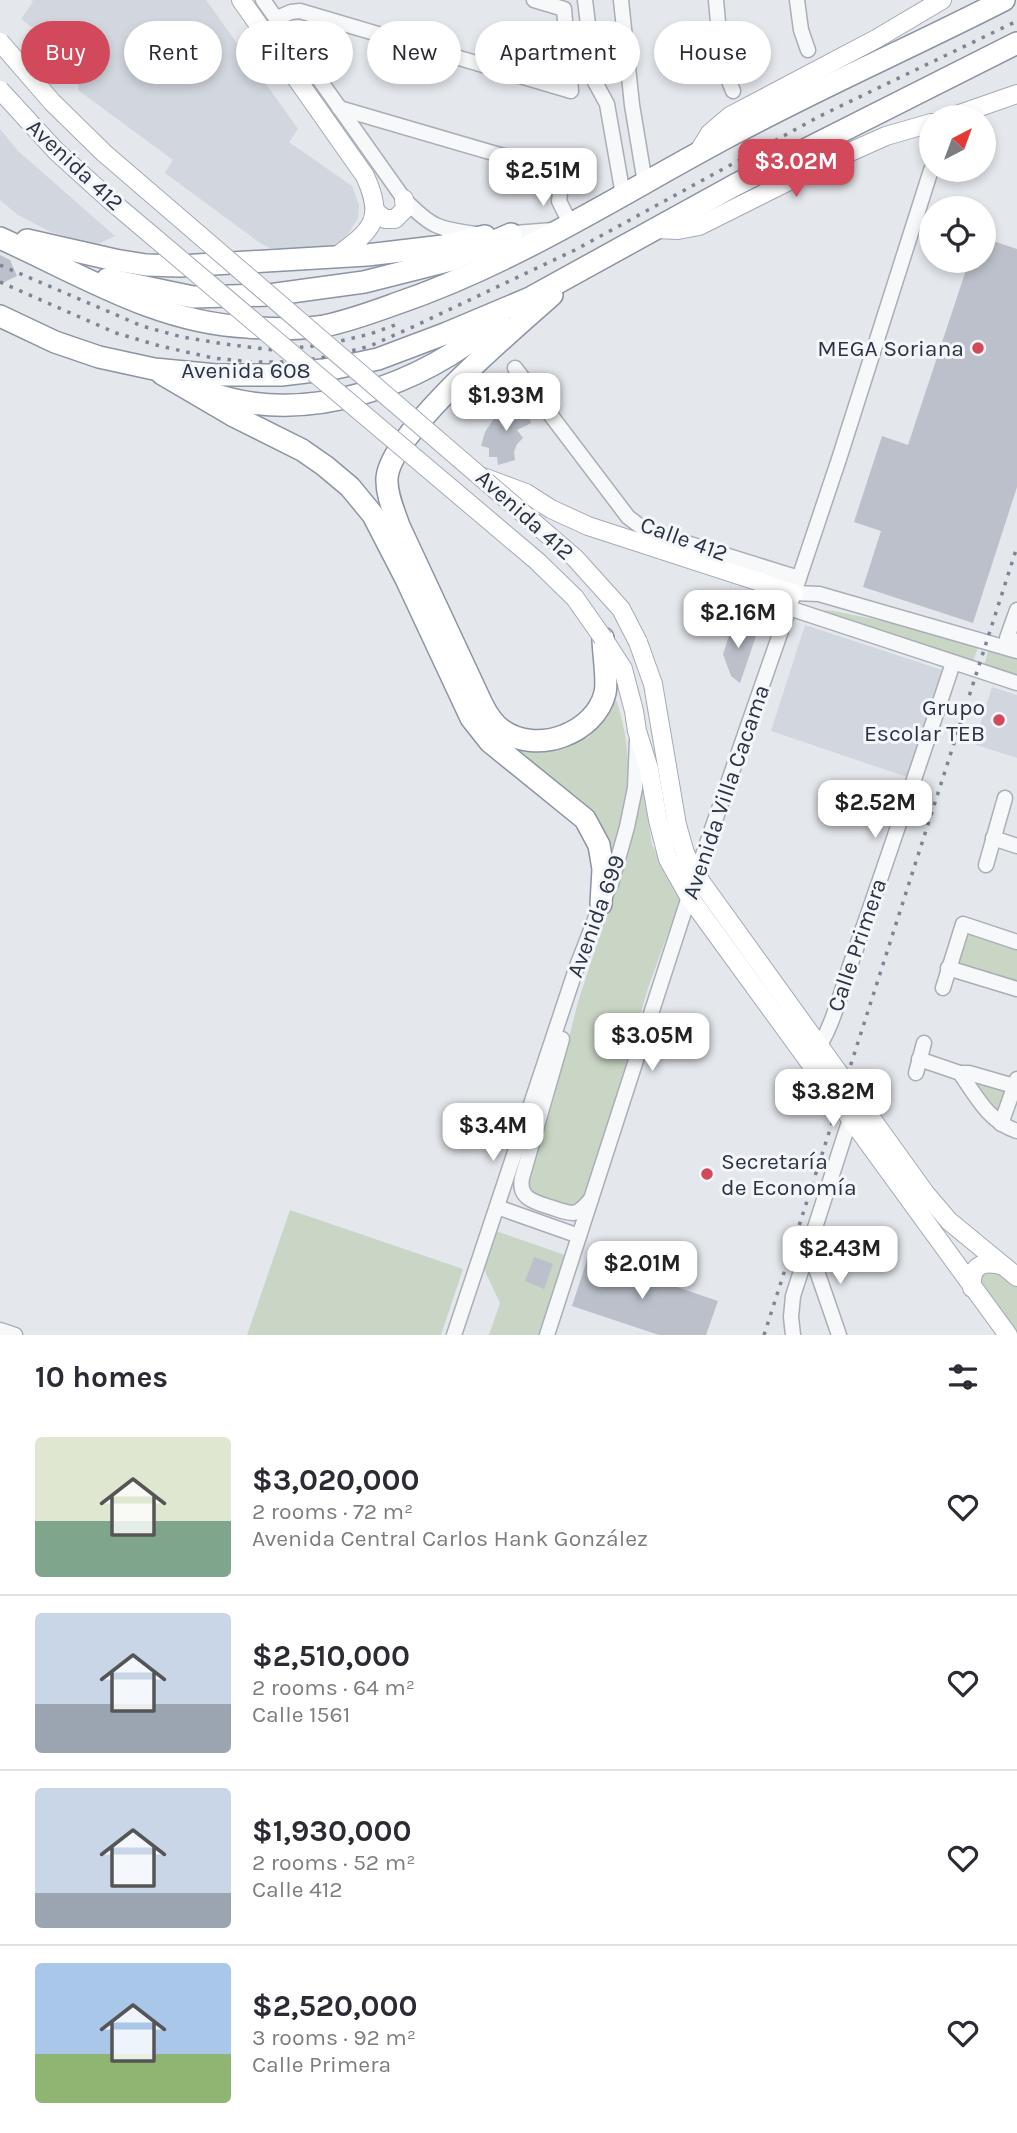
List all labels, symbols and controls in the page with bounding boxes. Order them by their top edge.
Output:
chip: Buy [21,21,110,84]
chip: Rent [124,21,222,84]
chip: Filters [236,21,353,84]
chip: New [367,21,461,84]
chip: Apartment [475,21,640,84]
chip: House [654,21,771,84]
north arrow [919,105,996,182]
map controls [919,105,996,273]
street label: Avenida 412 [21,113,129,217]
pin: $3.02M [739,140,853,199]
pin: $2.51M [486,148,600,208]
text: $3.02M [754,148,838,175]
text: $2.51M [505,157,581,184]
button: locate [919,196,996,273]
place label: MEGA Soriana [817,335,964,362]
marker: MEGA Soriana [970,340,986,356]
street label: Avenida 608 [181,357,311,384]
pin: $1.93M [449,374,563,433]
text: $1.93M [467,382,545,409]
street label: Avenida 412 [471,464,579,566]
street label: Calle 412 [637,511,731,567]
pin: $2.16M [681,590,795,650]
text: $2.16M [700,599,776,626]
street label: Avenida Villa Cacama [677,681,775,903]
place label: Grupo Escolar TEB [864,694,985,747]
marker: Grupo Escolar TEB [991,712,1007,728]
pin: $2.52M [818,780,932,840]
text: $2.52M [834,789,916,816]
street label: Avenida 699 [561,851,631,981]
street label: Calle Primera [822,875,892,1015]
pin: $3.05M [595,1014,709,1073]
text: $3.05M [610,1022,694,1049]
pin: $3.82M [776,1070,890,1129]
text: $3.82M [791,1078,875,1105]
pin: $3.4M [444,1104,542,1163]
text: $3.4M [459,1112,527,1139]
place label: Secretaría de Economía [721,1148,857,1201]
marker: Secretaría de Economía [699,1166,715,1182]
pin: $2.43M [783,1226,897,1286]
text: $2.43M [799,1235,881,1262]
pin: $2.01M [585,1242,699,1301]
text: $2.01M [603,1250,681,1277]
icon: filters [944,1358,982,1396]
text: 10 homes [35,1359,168,1395]
text: $3,020,000 [252,1462,420,1498]
icon: home [91,1465,175,1549]
icon: heart [944,1488,982,1526]
text: 2 rooms · 72 m² [252,1498,413,1525]
text: Avenida Central Carlos Hank González [252,1525,648,1552]
text: $2,510,000 [252,1638,410,1674]
icon: home [91,1641,175,1725]
icon: heart [944,1664,982,1702]
text: 2 rooms · 64 m² [252,1674,415,1701]
text: Calle 1561 [252,1701,350,1728]
text: $1,930,000 [252,1813,411,1849]
icon: home [91,1816,175,1900]
icon: heart [944,1839,982,1877]
text: 2 rooms · 52 m² [252,1849,415,1876]
text: Calle 412 [252,1876,343,1903]
text: $2,520,000 [252,1988,418,2024]
icon: home [91,1991,175,2075]
icon: heart [944,2014,982,2052]
text: 3 rooms · 92 m² [252,2024,416,2051]
text: Calle Primera [252,2051,391,2078]

